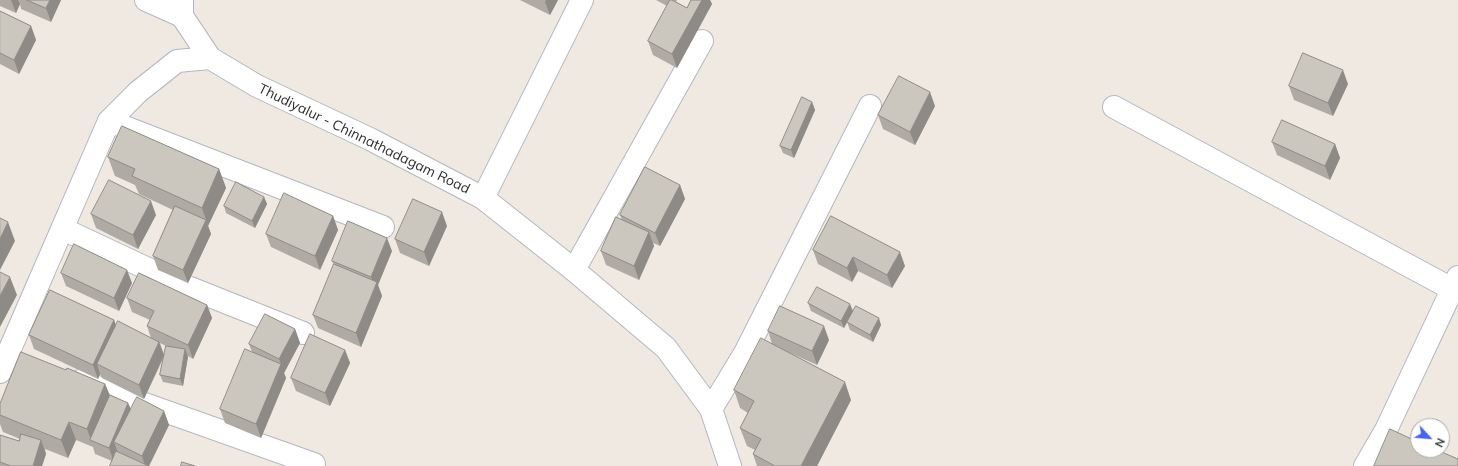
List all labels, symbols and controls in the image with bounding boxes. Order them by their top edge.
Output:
street label: Thudiyalur - Chinnathadagam Road [255,80,473,198]
north arrow [1410,418,1450,458]
text: N [1432,436,1448,450]

